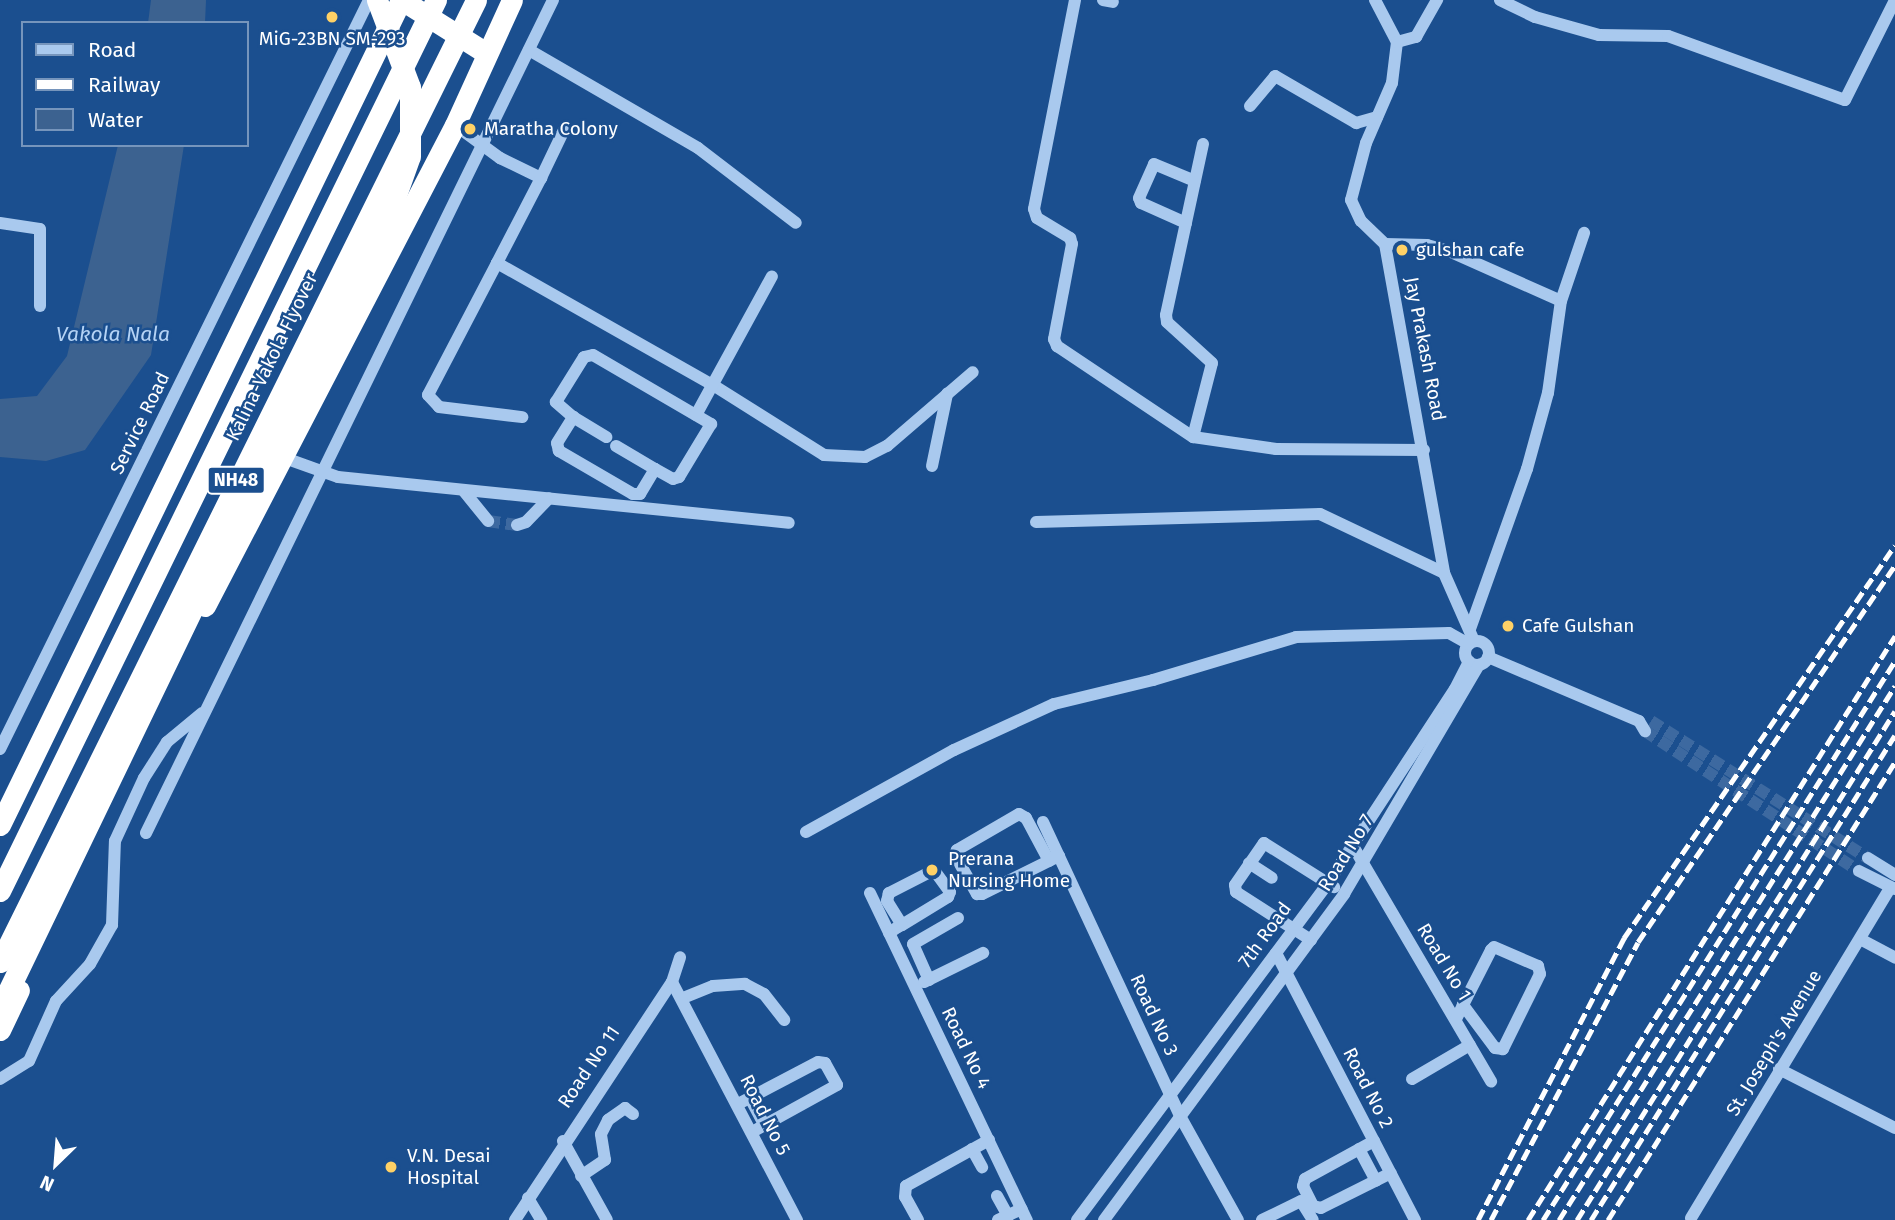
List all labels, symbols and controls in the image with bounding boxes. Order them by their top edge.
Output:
marker: MiG-23BN SM-293 [324,9,340,25]
legend [21,21,248,147]
place label: MiG-23BN SM-293 [259,28,405,50]
text: Road [88,37,136,63]
text: Railway [88,72,160,98]
text: Water [88,107,143,133]
place label: Maratha Colony [484,118,618,140]
marker: Maratha Colony [462,121,478,137]
place label: gulshan cafe [1416,239,1525,261]
marker: gulshan cafe [1394,242,1410,258]
street label: Kalina-Vakola Flyover [221,269,323,445]
street label: Jay Prakash Road [1400,275,1450,423]
water label: Vakola Nala [56,321,170,347]
street label: Service Road [105,368,175,478]
road number: NH48 [206,466,266,494]
place label: Cafe Gulshan [1522,615,1634,637]
marker: Cafe Gulshan [1500,618,1516,634]
street label: Road No 7 [1313,810,1379,896]
place label: Prerana Nursing Home [948,848,1070,892]
marker: Prerana Nursing Home [922,860,942,880]
street label: 7th Road [1234,898,1296,972]
street label: Road No 1 [1412,919,1476,1005]
street label: St. Joseph's Avenue [1721,966,1827,1120]
street label: Road No 3 [1125,971,1183,1059]
street label: Road No 4 [936,1003,996,1093]
street label: Road No 11 [553,1022,625,1112]
street label: Road No 2 [1338,1044,1398,1132]
street label: Road No 5 [735,1071,795,1159]
north arrow [21,1129,91,1199]
place label: V.N. Desai Hospital [407,1145,491,1189]
marker: V.N. Desai Hospital [381,1157,401,1177]
text: N [36,1170,57,1197]

